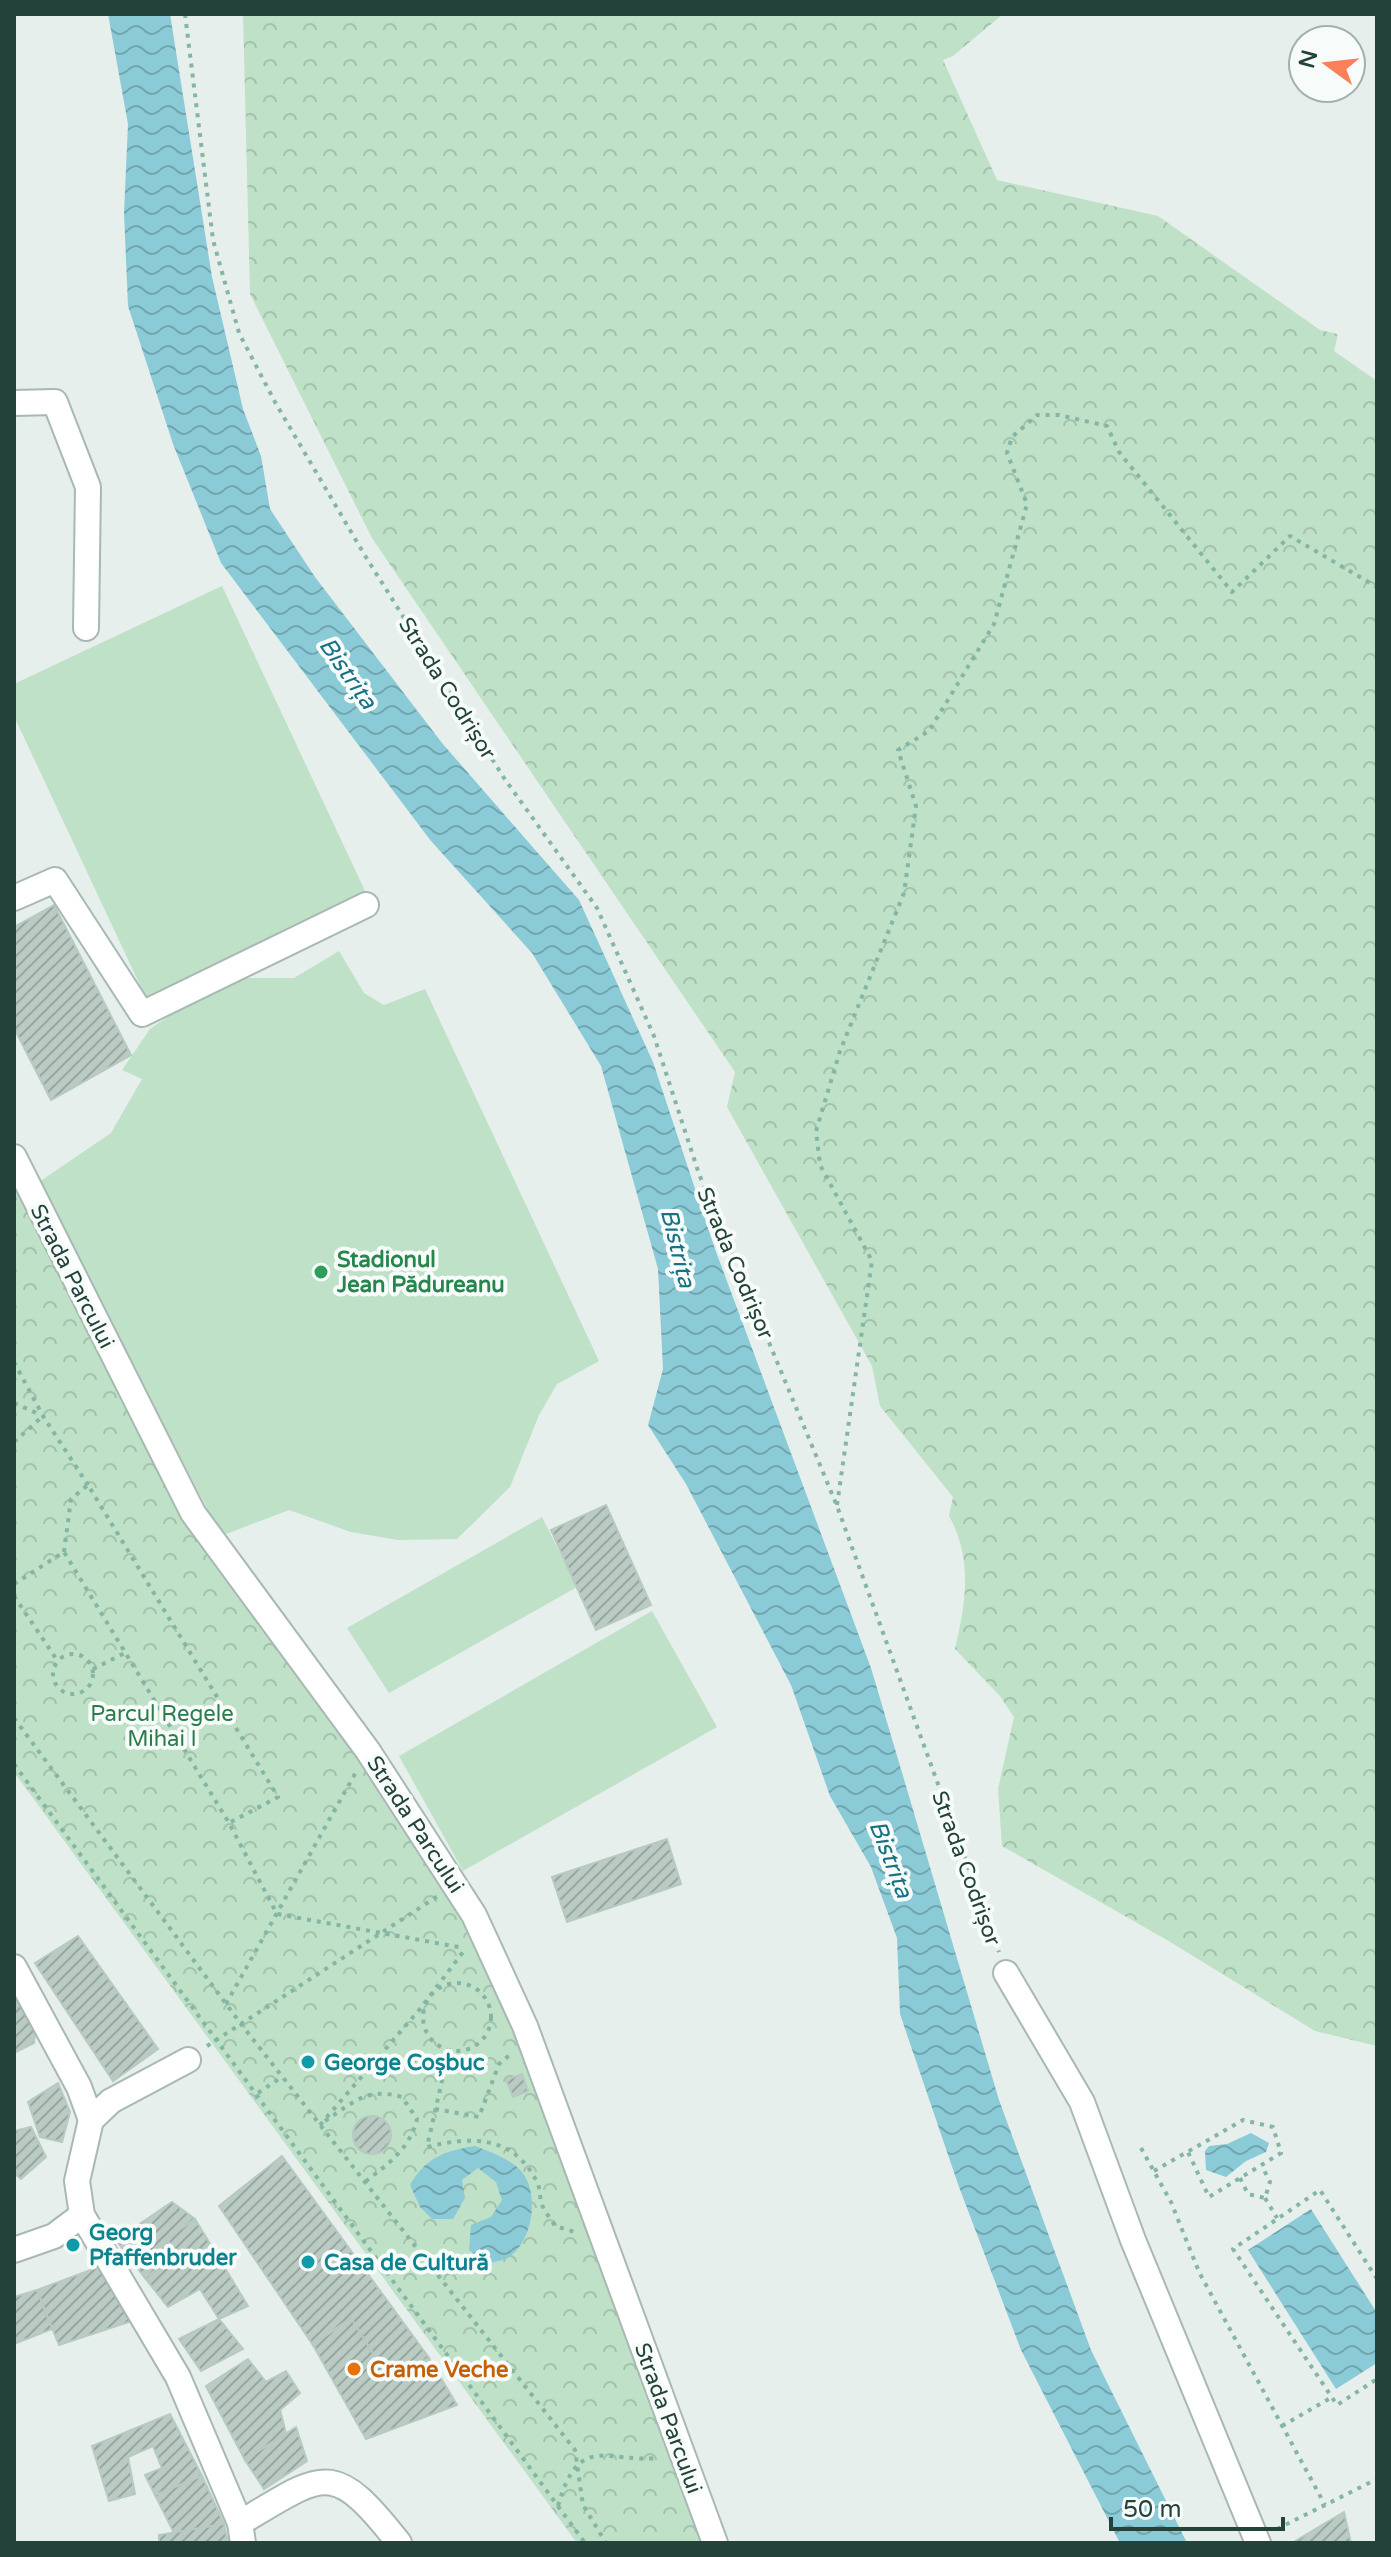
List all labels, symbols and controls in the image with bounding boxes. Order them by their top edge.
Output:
north arrow [1287,24,1367,104]
text: N [1294,47,1323,71]
street label: Strada Codrișor [393,613,502,765]
water label: Bistrița [313,632,383,715]
street label: Strada Codrișor [691,1183,779,1344]
street label: Strada Parcului [25,1200,120,1353]
water label: Bistrița [654,1205,701,1291]
place label: Stadionul Jean Pădureanu [336,1247,505,1298]
marker: Stadionul Jean Pădureanu [312,1263,330,1281]
park label: Parcul Regele Mihai I [90,1701,234,1752]
street label: Strada Parcului [361,1751,469,1898]
street label: Strada Codrișor [926,1787,1006,1950]
water label: Bistrița [863,1816,919,1903]
place label: George Coșbuc [324,2050,485,2077]
marker: George Coșbuc [299,2053,317,2071]
place label: Georg Pfaffenbruder [89,2220,237,2271]
marker: Georg Pfaffenbruder [64,2236,82,2254]
place label: Casa de Cultură [324,2250,489,2276]
marker: Casa de Cultură [299,2253,317,2271]
street label: Strada Parcului [629,2339,707,2497]
place label: Crame Veche [370,2357,508,2383]
marker: Crame Veche [345,2360,363,2378]
scale bar [1111,2481,1283,2531]
text: 50 m [1123,2495,1181,2524]

